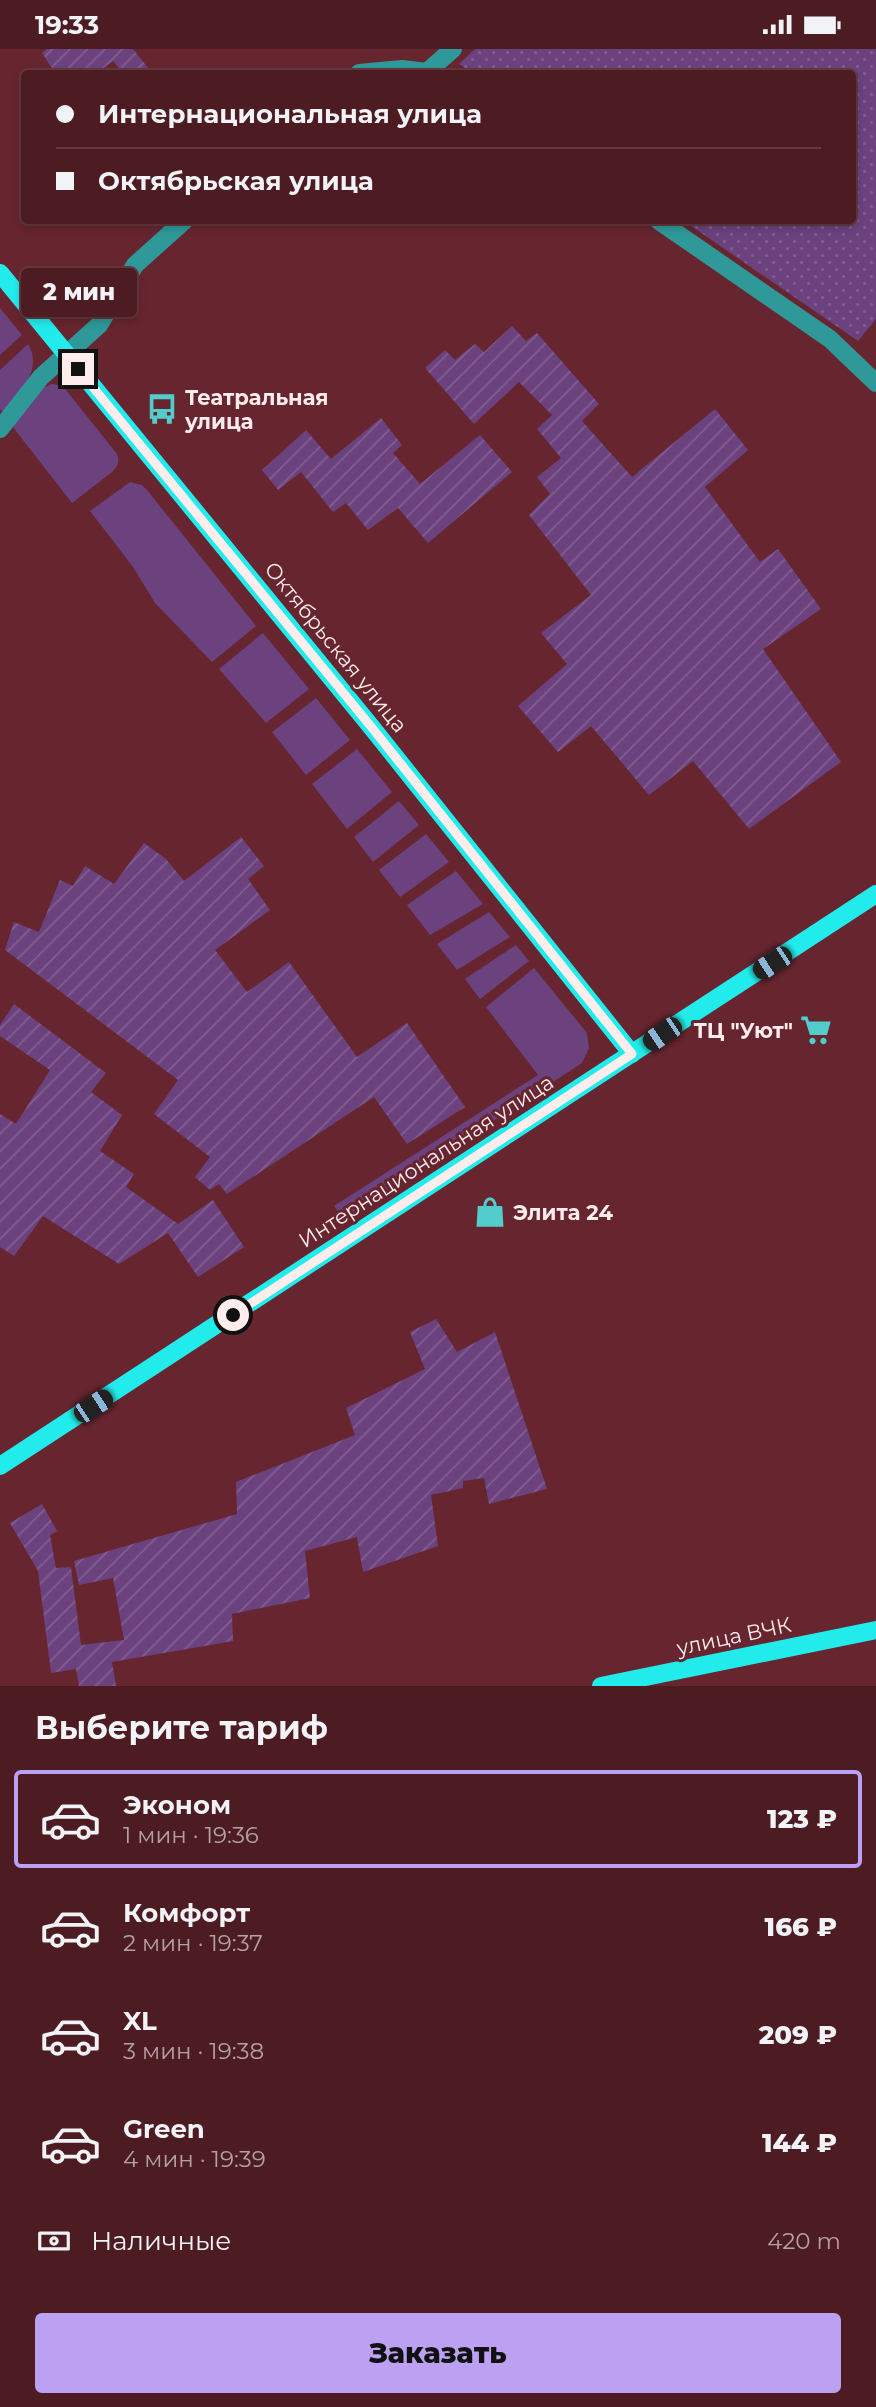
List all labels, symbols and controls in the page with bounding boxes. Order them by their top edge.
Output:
text: 19:33 [35,9,99,41]
text: Интернациональная улица [98,98,482,130]
text: Октябрьская улица [98,165,374,197]
callout: 2 мин [20,267,136,317]
text: 2 мин [43,278,115,306]
route end [62,353,94,385]
place label: Театральная улица [184,385,329,434]
bus stop icon: Театральная улица [145,392,179,426]
street label: Октябрьская улица [260,557,412,737]
car [749,943,796,983]
supermarket icon: ТЦ "Уют" [799,1013,833,1047]
car [639,1014,686,1054]
place label: ТЦ "Уют" [693,1018,793,1043]
street label: Интернациональная улица [294,1069,558,1253]
shop icon: Элита 24 [473,1195,507,1229]
place label: Элита 24 [513,1200,614,1225]
route start [217,1299,249,1331]
car [70,1386,117,1426]
street label: улица ВЧК [673,1612,794,1661]
text: Выберите тариф [35,1708,328,1747]
icon: car [39,1788,102,1851]
text: Эконом [123,1789,231,1821]
text: 123 ₽ [767,1803,837,1835]
text: 1 мин · 19:36 [123,1821,259,1849]
icon: car [39,1896,102,1959]
text: Комфорт [123,1897,250,1929]
text: 166 ₽ [765,1911,837,1943]
text: 2 мин · 19:37 [123,1929,263,1957]
icon: car [39,2004,102,2067]
text: XL [123,2005,157,2037]
text: 209 ₽ [759,2019,837,2051]
text: 3 мин · 19:38 [123,2037,264,2065]
icon: car [39,2112,102,2175]
text: Green [123,2113,205,2145]
text: 144 ₽ [762,2127,837,2159]
text: 4 мин · 19:39 [123,2145,266,2173]
icon: cash [35,2222,73,2260]
text: Наличные [91,2225,231,2257]
text: 420 m [767,2227,841,2255]
button: Заказать [35,2313,841,2393]

